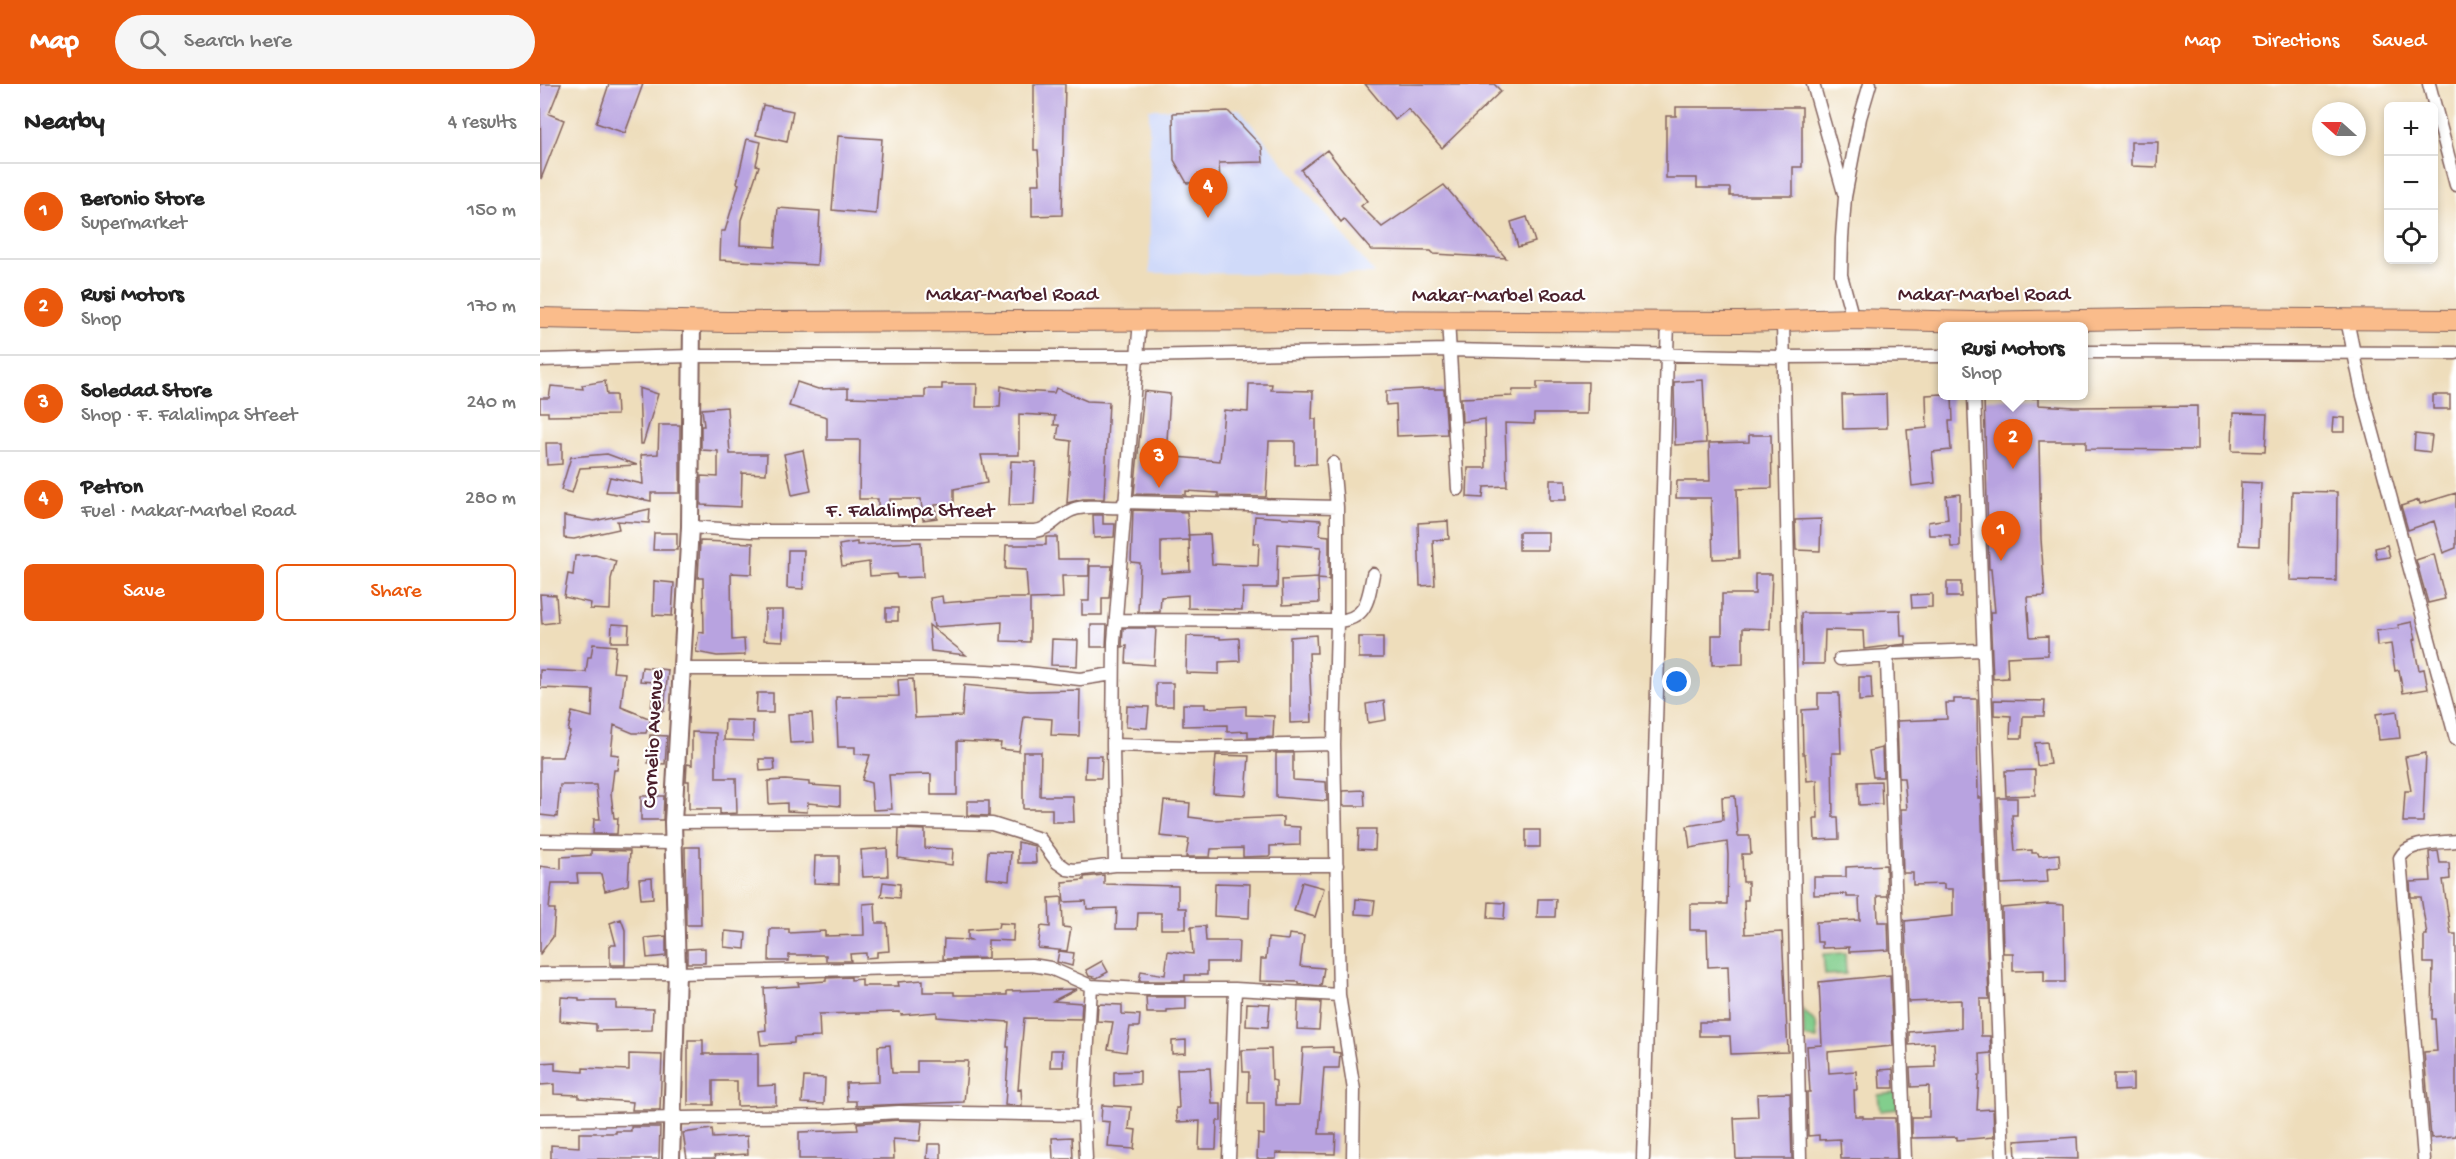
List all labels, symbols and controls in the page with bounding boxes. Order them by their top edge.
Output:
search box [115,15,535,69]
text: Map [30,26,79,59]
icon: search [136,26,169,59]
text: Search here [184,29,292,55]
text: Map [2184,30,2221,55]
text: Directions [2254,30,2339,55]
text: Saved [2372,30,2426,55]
north arrow [2312,102,2366,156]
map controls [2384,102,2438,264]
button: + [2384,102,2438,156]
text: Nearby [24,108,105,139]
text: 4 results [448,112,516,135]
button: − [2384,156,2438,210]
pin: 4 [1188,168,1228,218]
text: Beronio Store [81,187,204,213]
text: 1 [39,200,48,223]
text: 150 m [467,200,516,223]
button: locate [2384,210,2438,264]
text: Supermarket [81,213,187,236]
text: Rusi Motors [81,283,184,309]
street label: Makar-Marbel Road [926,284,1100,309]
street label: Makar-Marbel Road [1898,284,2072,309]
street label: Makar-Marbel Road [1412,285,1586,310]
text: 2 [39,296,48,319]
text: 170 m [467,296,516,319]
text: Shop [81,309,121,332]
popup [1938,322,2088,400]
text: Rusi Motors [1962,337,2064,363]
text: Shop [1962,363,2002,386]
text: Soledad Store [81,379,212,405]
text: 3 [38,392,49,415]
text: 240 m [466,392,516,415]
text: Shop · F. Falalimpa Street [81,405,297,428]
pin: 2 [1994,420,2032,469]
pin: 3 [1140,438,1178,488]
text: Petron [81,475,143,501]
text: 4 [39,488,48,511]
text: 280 m [465,488,516,511]
street label: F. Falalimpa Street [825,500,996,525]
text: Fuel · Makar-Marbel Road [81,501,295,524]
pin: 1 [1982,512,2020,561]
button: Save [24,564,264,621]
button: Share [276,564,516,621]
your location [1662,667,1691,696]
street label: Cornelio Avenue [639,668,671,809]

